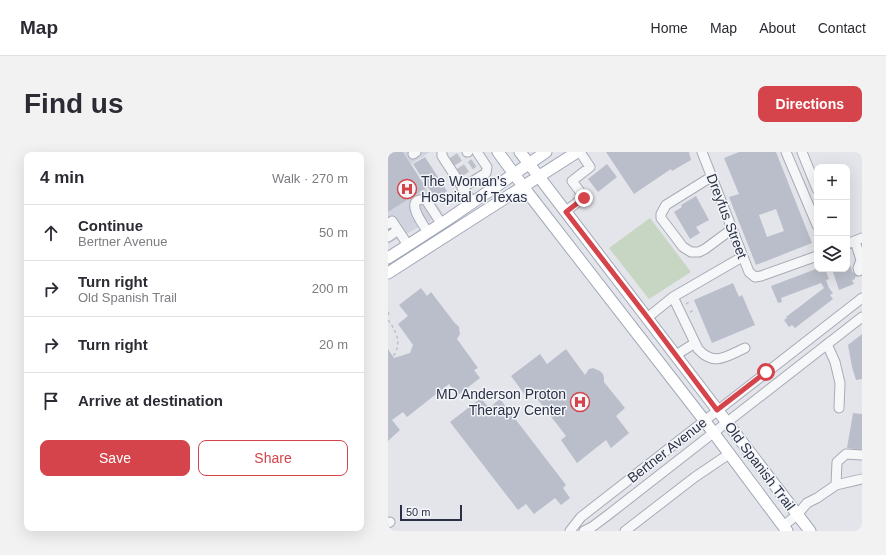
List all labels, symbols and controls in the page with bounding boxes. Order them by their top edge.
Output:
text: Map [20,17,58,38]
text: Home [651,20,688,36]
text: Map [710,20,737,36]
text: About [759,20,796,36]
text: Contact [818,20,866,36]
button: Directions [758,86,862,122]
text: Find us [24,88,124,119]
map controls [814,164,850,272]
button: + [814,164,850,200]
text: 4 min [40,168,84,187]
text: Walk · 270 m [272,171,348,186]
street label: Dreyfus Street [703,171,751,261]
place label: The Woman's Hospital of Texas [421,173,527,205]
hospital icon: The Woman's Hospital of Texas [396,178,418,200]
route end [575,189,593,207]
button: − [814,200,850,236]
text: Continue [78,217,143,234]
icon: ahead [40,222,62,244]
text: 50 m [319,225,348,240]
text: Bertner Avenue [78,234,167,249]
button: layers [814,236,850,272]
text: Turn right [78,273,148,290]
icon: right [40,278,62,300]
text: 200 m [312,281,348,296]
text: Old Spanish Trail [78,290,177,305]
icon: right [40,334,62,356]
text: Turn right [78,336,148,353]
text: 20 m [319,337,348,352]
route start [757,363,775,381]
place label: MD Anderson Proton Therapy Center [436,386,566,418]
icon: arrive [40,390,62,412]
hospital icon: MD Anderson Proton Therapy Center [569,391,591,413]
text: Arrive at destination [78,392,223,409]
street label: Bertner Avenue [624,414,710,486]
street label: Old Spanish Trail [722,419,798,513]
button: Save [40,440,190,476]
button: Share [198,440,348,476]
scale bar [400,503,462,522]
text: 50 m [406,506,430,518]

